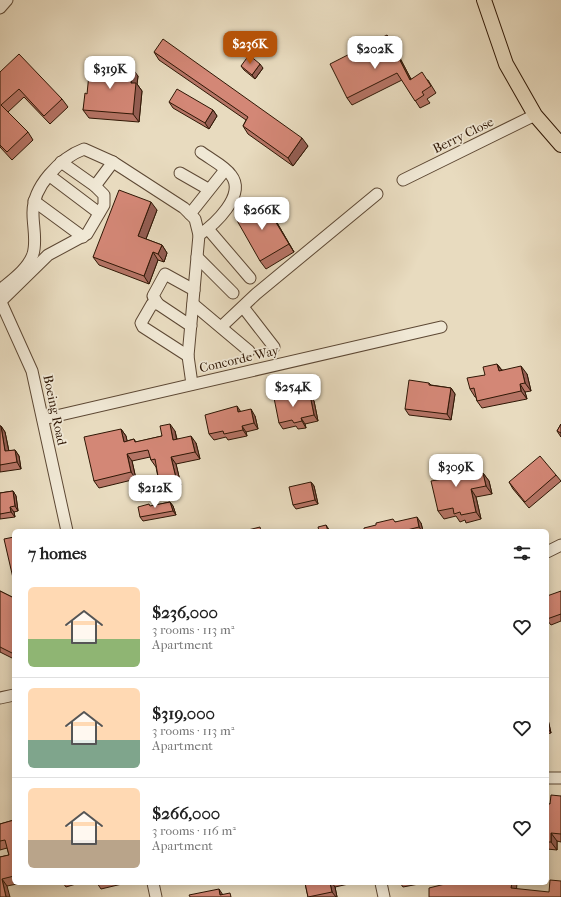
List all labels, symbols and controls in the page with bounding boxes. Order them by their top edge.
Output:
pin: $236K [222,31,278,65]
text: $236K [232,36,268,51]
pin: $202K [347,36,403,70]
text: $202K [356,41,394,56]
pin: $319K [82,56,138,90]
text: $319K [93,61,127,76]
street label: Berry Close [430,114,496,156]
pin: $266K [234,197,290,231]
text: $266K [243,202,281,217]
street label: Concorde Way [198,342,281,375]
street label: Boeing Road [40,373,70,447]
pin: $254K [265,374,321,408]
text: $254K [275,379,311,394]
pin: $309K [428,454,484,488]
text: $309K [438,459,474,474]
pin: $212K [127,475,183,509]
text: $212K [138,480,172,495]
icon: filters [511,542,533,564]
text: 7 homes [28,543,87,563]
text: $236,000 [152,602,218,622]
icon: home [60,603,108,651]
icon: heart [511,616,533,638]
text: 3 rooms · 113 m² [152,622,234,637]
text: Apartment [152,637,213,652]
text: $319,000 [152,703,215,723]
icon: home [60,704,108,752]
icon: heart [511,717,533,739]
text: 3 rooms · 113 m² [152,723,234,738]
text: Apartment [152,738,213,753]
text: $266,000 [152,803,220,823]
icon: home [60,804,108,852]
icon: heart [511,817,533,839]
text: 3 rooms · 116 m² [152,823,236,838]
text: Apartment [152,838,213,853]

